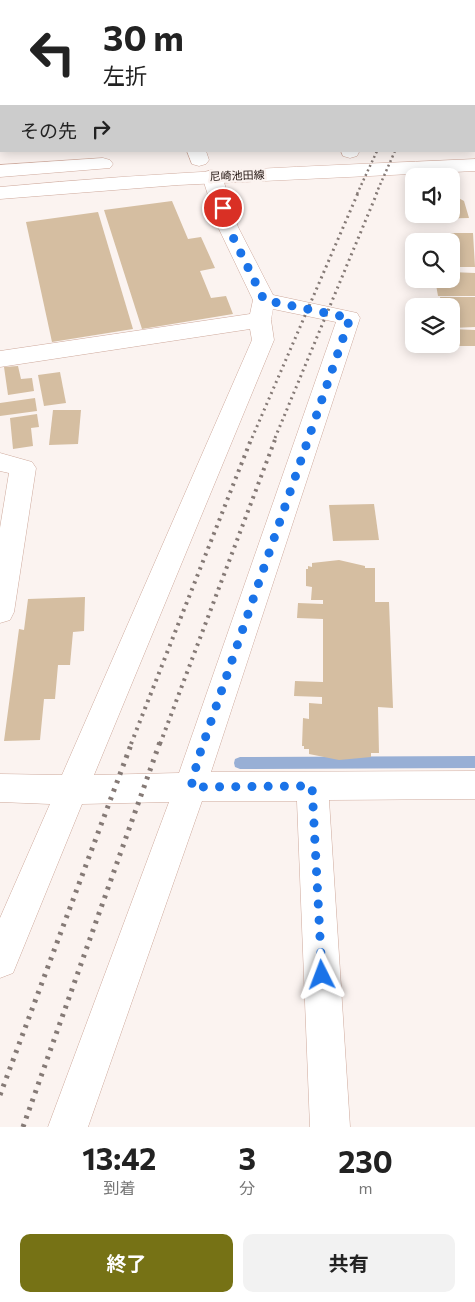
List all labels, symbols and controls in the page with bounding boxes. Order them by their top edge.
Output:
text: 30 m [103,15,184,58]
icon: left [20,20,85,85]
text: 左折 [103,62,147,89]
icon: right [87,115,115,143]
text: その先 [20,119,77,142]
street label: 尼崎池田線 [209,168,265,182]
map controls [405,168,460,353]
button: sound [405,168,460,223]
pin [202,187,244,229]
icon: arrive [209,194,237,222]
button: search [405,233,460,288]
button: layers [405,298,460,353]
position arrow [295,948,347,1000]
text: 13:42 [82,1139,156,1176]
text: 3 [239,1139,256,1176]
text: 230 [338,1142,393,1179]
text: 到着 [103,1178,135,1197]
text: 分 [239,1178,255,1197]
text: m [359,1178,373,1197]
button: 終了 [20,1234,233,1292]
button: 共有 [243,1234,455,1292]

